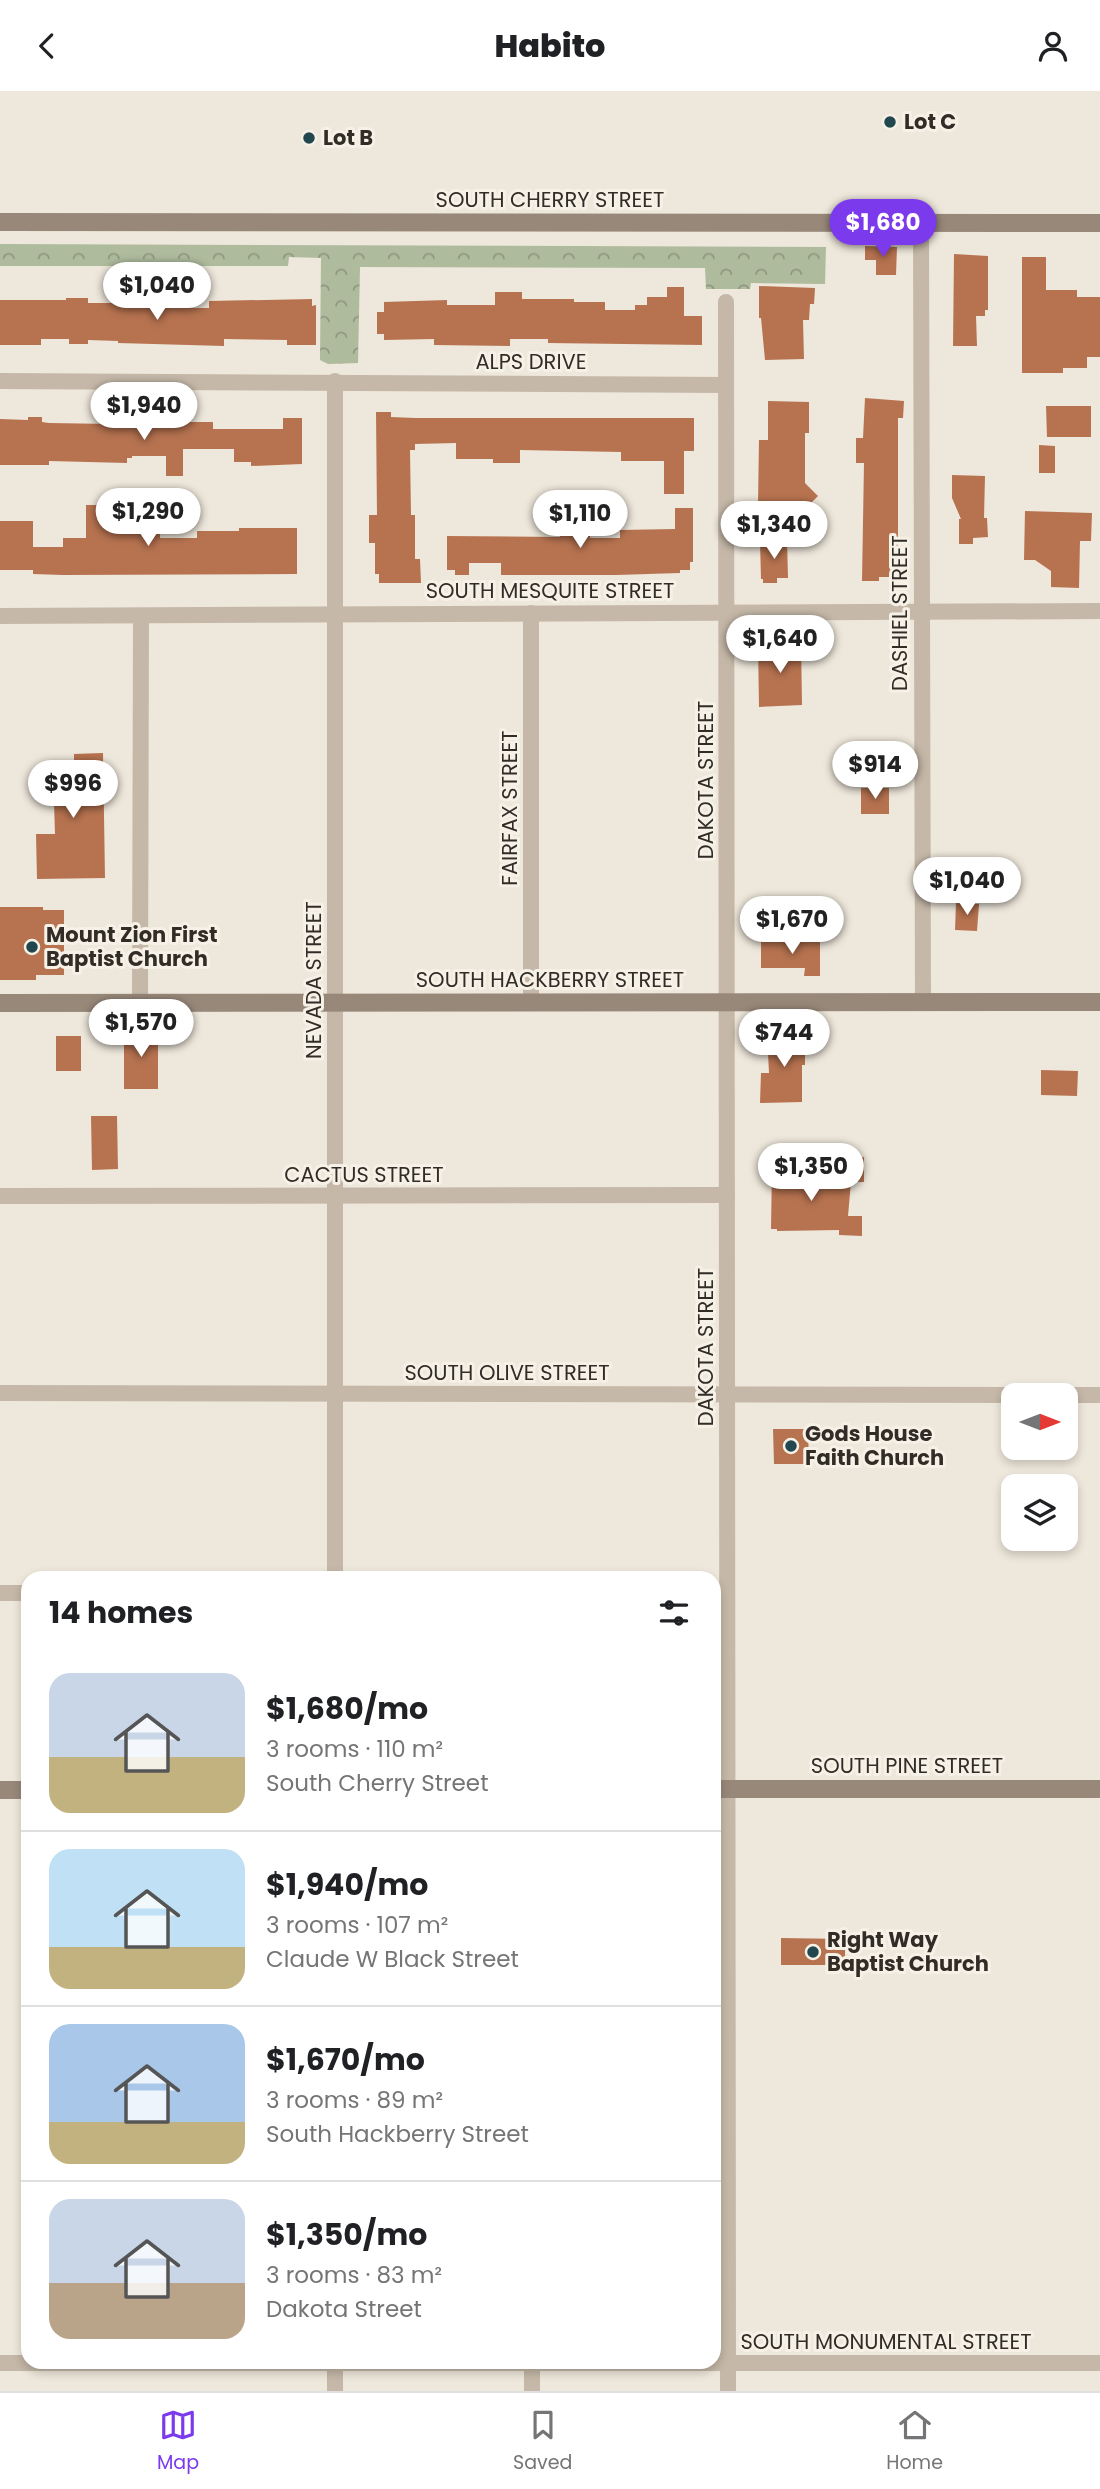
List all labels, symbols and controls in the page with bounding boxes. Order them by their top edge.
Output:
text: Habito [495,23,605,68]
icon: back [28,27,66,65]
icon: person [1034,27,1072,65]
place label: Lot C [904,107,956,136]
marker: Lot C [882,114,898,130]
place label: Lot B [323,123,373,152]
marker: Lot B [301,130,317,146]
street label: SOUTH CHERRY STREET [436,185,664,214]
pin: $1,680 [826,199,940,259]
text: $1,680 [846,206,920,238]
pin: $1,040 [100,263,214,322]
text: $1,040 [119,269,195,301]
street label: ALPS DRIVE [475,347,587,376]
pin: $1,940 [87,383,201,442]
text: $1,940 [106,389,182,421]
pin: $1,290 [91,489,205,548]
pin: $1,110 [523,491,637,550]
text: $1,290 [112,495,184,527]
text: $1,110 [549,497,611,529]
pin: $1,340 [717,501,831,561]
text: $1,340 [737,508,811,540]
street label: DASHIEL STREET [885,535,914,691]
street label: SOUTH MESQUITE STREET [426,576,674,605]
pin: $1,640 [723,615,837,675]
text: $1,640 [742,622,818,654]
street label: DAKOTA STREET [691,701,720,859]
street label: FAIRFAX STREET [495,730,524,886]
pin: $914 [834,741,916,801]
text: $914 [848,748,902,780]
pin: $996 [32,761,114,820]
text: $996 [44,767,102,799]
pin: $1,040 [910,857,1024,917]
text: $1,040 [929,864,1005,896]
pin: $1,670 [735,897,849,956]
street label: NEVADA STREET [299,901,328,1059]
text: $1,670 [756,903,828,935]
place label: Mount Zion First Baptist Church [46,920,218,973]
marker: Mount Zion First Baptist Church [24,939,40,955]
street label: SOUTH HACKBERRY STREET [416,965,684,994]
pin: $1,570 [84,999,198,1059]
text: $1,570 [105,1006,177,1038]
pin: $744 [743,1009,825,1069]
text: $744 [755,1016,813,1048]
pin: $1,350 [754,1143,868,1203]
text: $1,350 [774,1150,848,1182]
street label: CACTUS STREET [284,1160,444,1189]
street label: DAKOTA STREET [691,1268,720,1426]
street label: SOUTH OLIVE STREET [404,1358,610,1387]
north arrow [1001,1383,1078,1459]
map controls [1001,1383,1078,1551]
place label: Gods House Faith Church [805,1419,944,1472]
marker: Gods House Faith Church [783,1438,799,1454]
button: layers [1001,1474,1078,1551]
text: 14 homes [49,1591,193,1634]
icon: filters [655,1594,693,1632]
text: $1,680/mo [266,1687,428,1730]
icon: home [105,1701,189,1785]
text: 3 rooms · 110 m² [266,1733,443,1765]
street label: SOUTH PINE STREET [811,1751,1003,1780]
text: South Cherry Street [266,1767,489,1799]
text: $1,940/mo [266,1863,428,1906]
icon: home [105,1877,189,1961]
text: 3 rooms · 107 m² [266,1909,448,1941]
place label: Right Way Baptist Church [827,1925,989,1978]
text: Claude W Black Street [266,1943,519,1975]
marker: Right Way Baptist Church [805,1944,821,1960]
text: $1,670/mo [266,2038,425,2081]
icon: home [105,2052,189,2136]
text: 3 rooms · 89 m² [266,2084,443,2116]
text: South Hackberry Street [266,2118,529,2150]
text: $1,350/mo [266,2213,427,2256]
icon: home [105,2227,189,2311]
text: 3 rooms · 83 m² [266,2259,442,2291]
text: Dakota Street [266,2293,422,2325]
street label: SOUTH MONUMENTAL STREET [740,2327,1032,2356]
tab: Map [157,2406,199,2477]
tab: Saved [513,2406,572,2477]
tab: Home [886,2406,943,2477]

